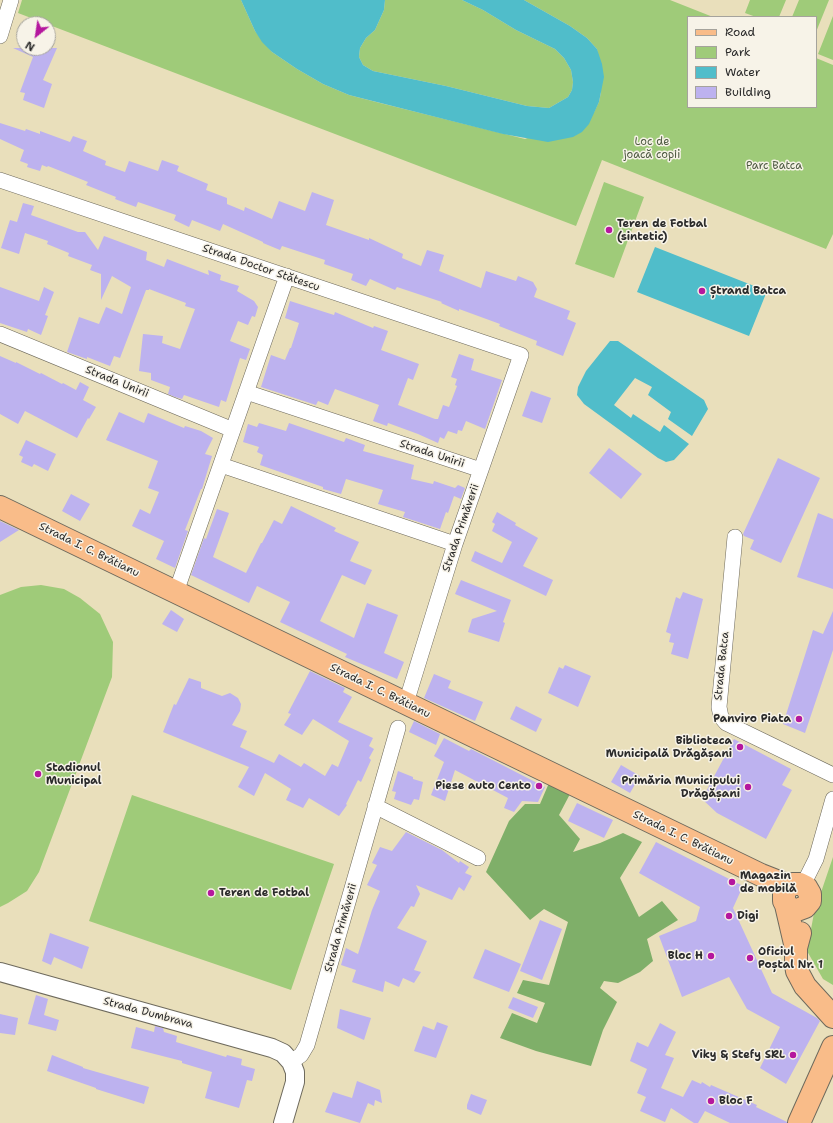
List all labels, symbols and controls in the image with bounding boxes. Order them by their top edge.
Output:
north arrow [16,16,56,56]
legend [687,16,817,108]
text: Road [725,24,755,40]
text: N [23,37,38,55]
text: Park [725,44,751,60]
text: Water [725,64,760,80]
text: Building [725,84,771,100]
park label: Loc de joacă copii [624,135,680,161]
park label: Parc Batca [746,159,802,173]
place label: Teren de Fotbal (sintetic) [617,217,707,243]
marker: Teren de Fotbal (sintetic) [604,225,614,235]
street label: Strada Doctor Stătescu [201,242,321,294]
place label: Ștrand Batca [710,284,786,298]
marker: Ștrand Batca [697,286,707,296]
street label: Strada Unirii [83,363,151,401]
street label: Strada Unirii [398,437,466,471]
street label: Strada Primăverii [440,482,482,574]
street label: Strada I. C. Brătianu [37,520,141,580]
street label: Strada Batca [712,631,732,701]
street label: Strada I. C. Brătianu [328,661,432,721]
place label: Panviro Piata [713,712,791,726]
marker: Panviro Piata [794,714,804,724]
place label: Biblioteca Municipală Drăgășani [606,734,732,760]
marker: Biblioteca Municipală Drăgășani [735,742,745,752]
place label: Stadionul Municipal [46,761,102,787]
marker: Stadionul Municipal [33,769,43,779]
place label: Primăria Municipului Drăgășani [621,774,740,800]
place label: Piese auto Cento [435,779,531,793]
marker: Piese auto Cento [534,781,544,791]
marker: Primăria Municipului Drăgășani [743,782,753,792]
street label: Strada I. C. Brătianu [631,808,735,868]
place label: Magazin de mobilă [740,869,797,895]
marker: Magazin de mobilă [727,877,737,887]
street label: Strada Primăverii [322,882,360,974]
place label: Teren de Fotbal [219,886,309,900]
marker: Teren de Fotbal [206,888,216,898]
place label: Digi [737,909,759,923]
marker: Digi [724,911,734,921]
place label: Oficiul Poștal Nr. 1 [758,945,823,971]
place label: Bloc H [668,949,703,963]
marker: Bloc H [706,951,716,961]
marker: Oficiul Poștal Nr. 1 [745,953,755,963]
street label: Strada Dumbrava [102,995,194,1031]
place label: Viky & Stefy SRL [692,1048,785,1062]
marker: Viky & Stefy SRL [788,1050,798,1060]
place label: Bloc F [719,1094,753,1108]
marker: Bloc F [706,1096,716,1106]

